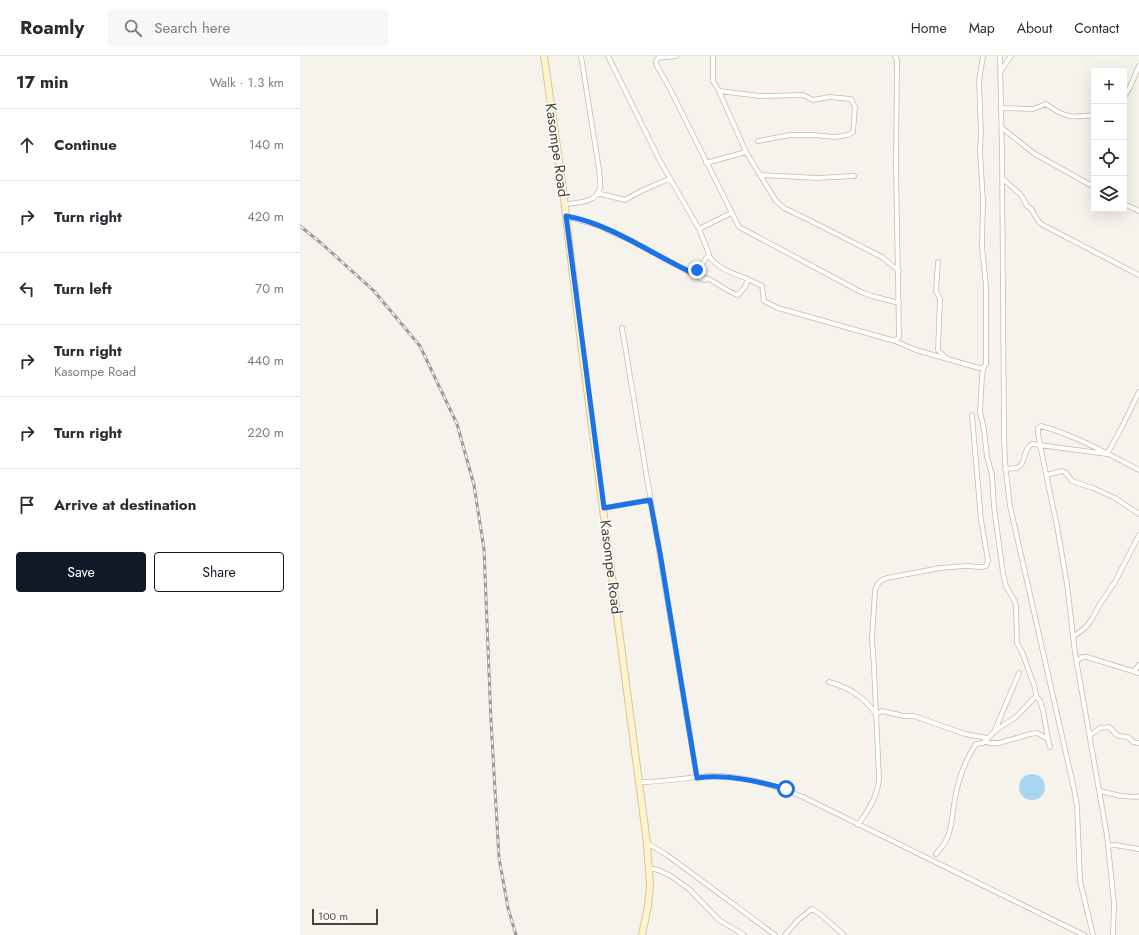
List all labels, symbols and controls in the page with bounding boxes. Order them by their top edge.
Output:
search box [108,10,388,46]
text: Roamly [20,14,84,41]
icon: search [122,17,144,39]
text: Search here [154,17,230,39]
text: Home [911,18,947,38]
text: Map [969,18,995,38]
text: About [1017,18,1052,38]
text: Contact [1074,18,1119,38]
map controls [1091,68,1127,212]
button: + [1091,68,1127,104]
text: 17 min [16,70,68,94]
text: Walk · 1.3 km [209,73,284,92]
street label: Kasompe Road [540,102,574,198]
button: − [1091,104,1127,140]
icon: ahead [16,134,38,156]
text: Continue [54,134,117,156]
text: 140 m [249,135,284,154]
button: locate [1091,140,1127,176]
button: layers [1091,176,1127,212]
icon: right [16,206,38,228]
text: Turn right [54,206,122,228]
text: 420 m [247,207,284,226]
route end [688,261,706,279]
icon: left [16,278,38,300]
text: Turn left [54,278,112,300]
text: 70 m [255,279,284,298]
text: Turn right [54,340,122,362]
icon: right [16,350,38,372]
text: 440 m [247,351,284,370]
text: Kasompe Road [54,362,136,381]
icon: right [16,422,38,444]
text: Turn right [54,422,122,444]
text: 220 m [247,423,284,442]
icon: arrive [16,494,38,516]
text: Arrive at destination [54,494,196,516]
street label: Kasompe Road [594,519,628,615]
button: Save [16,552,146,592]
button: Share [154,552,284,592]
route start [777,780,795,798]
scale bar [312,907,378,926]
text: 100 m [318,908,348,924]

